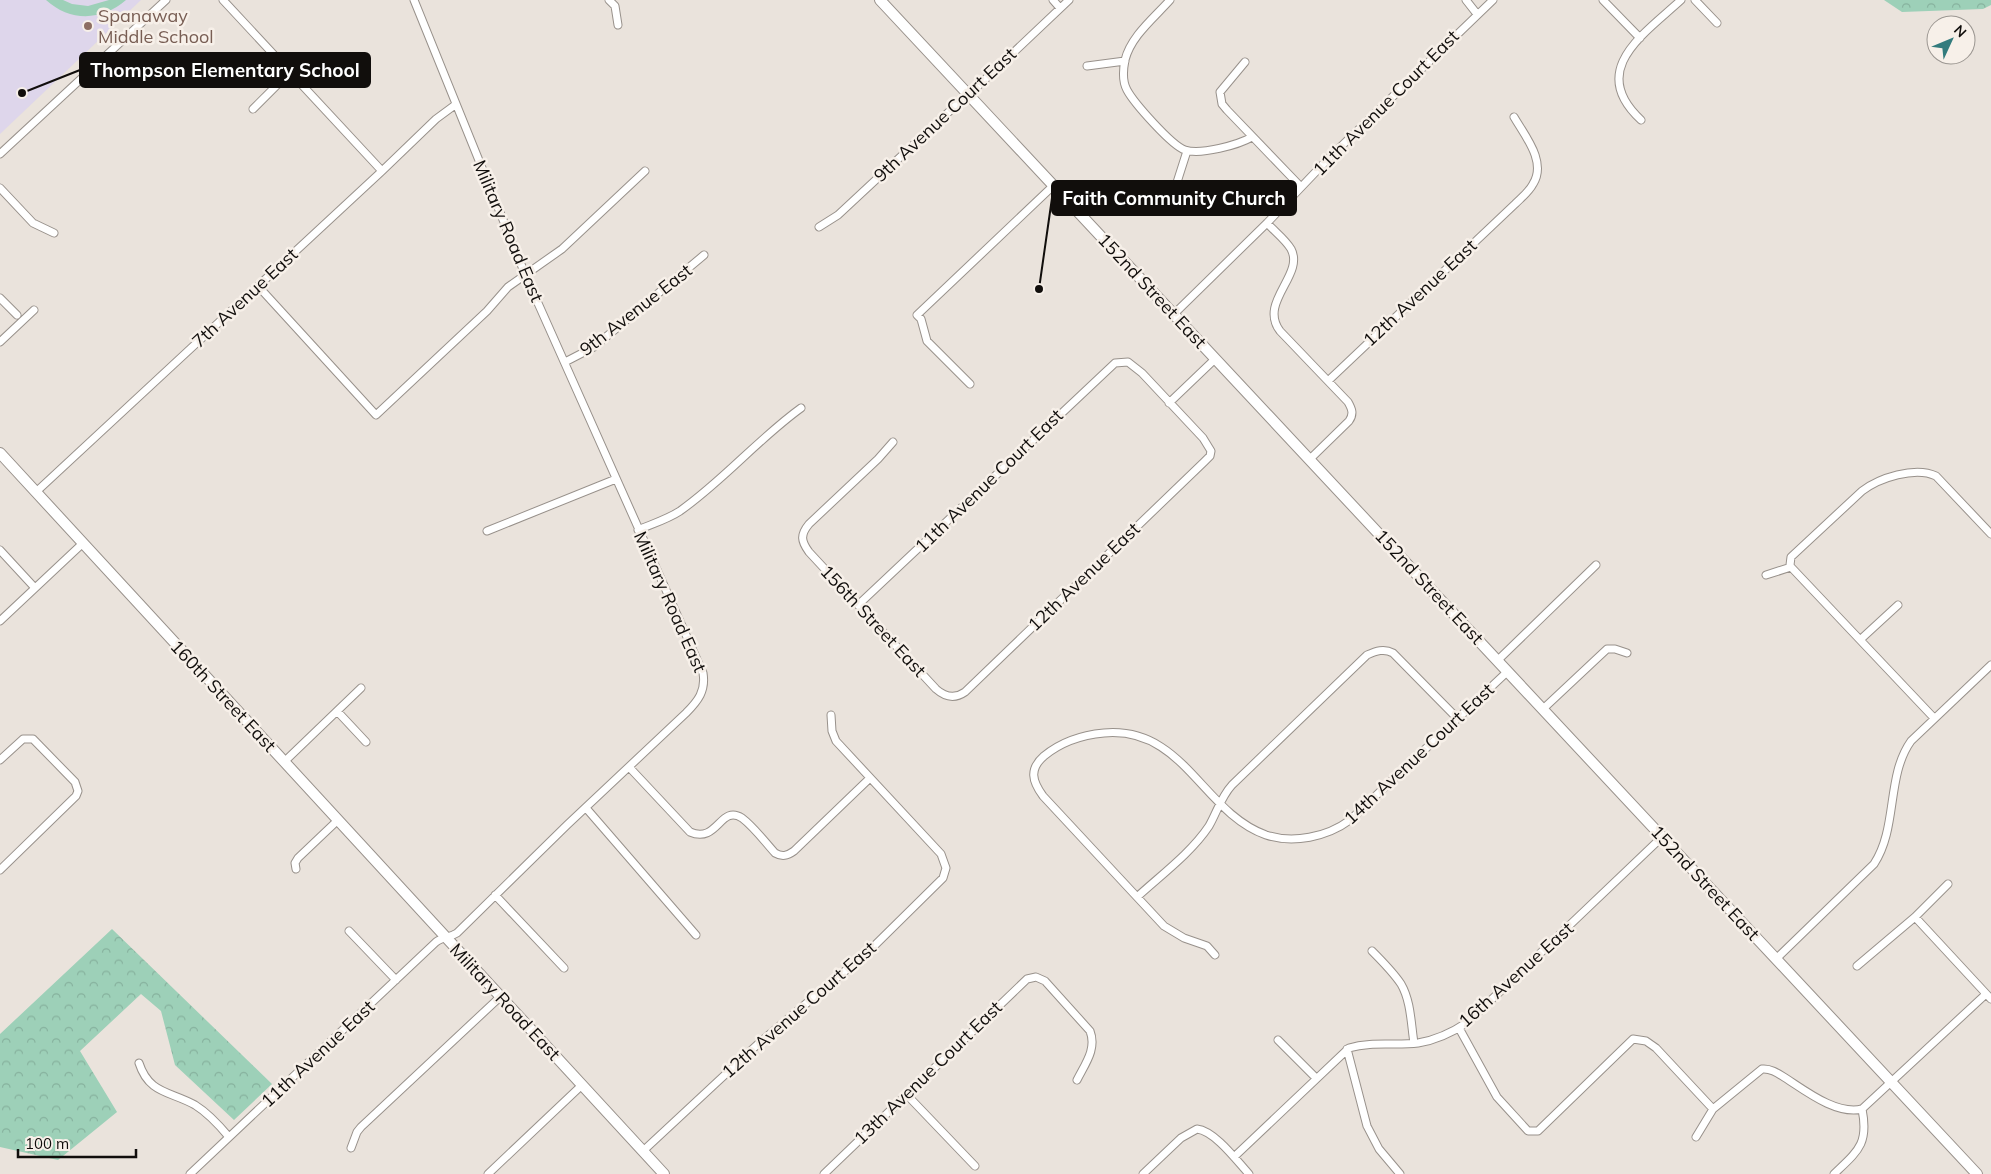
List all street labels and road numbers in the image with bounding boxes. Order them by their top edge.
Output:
street label: 11th Avenue Court East [1308,25,1464,181]
street label: 9th Avenue Court East [869,43,1021,187]
street label: Military Road East [468,156,549,305]
street label: 152nd Street East [1093,228,1212,353]
street label: 12th Avenue East [1358,234,1481,351]
street label: 7th Avenue East [187,243,302,352]
street label: 9th Avenue East [575,259,696,361]
street label: 11th Avenue Court East [910,404,1068,557]
street label: 12th Avenue East [1023,517,1144,636]
street label: 152nd Street East [1370,524,1489,649]
street label: Military Road East [629,528,712,676]
street label: 156th Street East [816,560,931,681]
street label: 160th Street East [166,635,281,756]
street label: 14th Avenue Court East [1339,678,1499,829]
street label: 152nd Street East [1646,820,1765,945]
street label: 16th Avenue East [1453,917,1578,1032]
street label: 12th Avenue Court East [717,936,881,1083]
street label: Military Road East [445,938,566,1065]
street label: 11th Avenue East [256,995,379,1112]
street label: 13th Avenue Court East [849,996,1007,1149]

